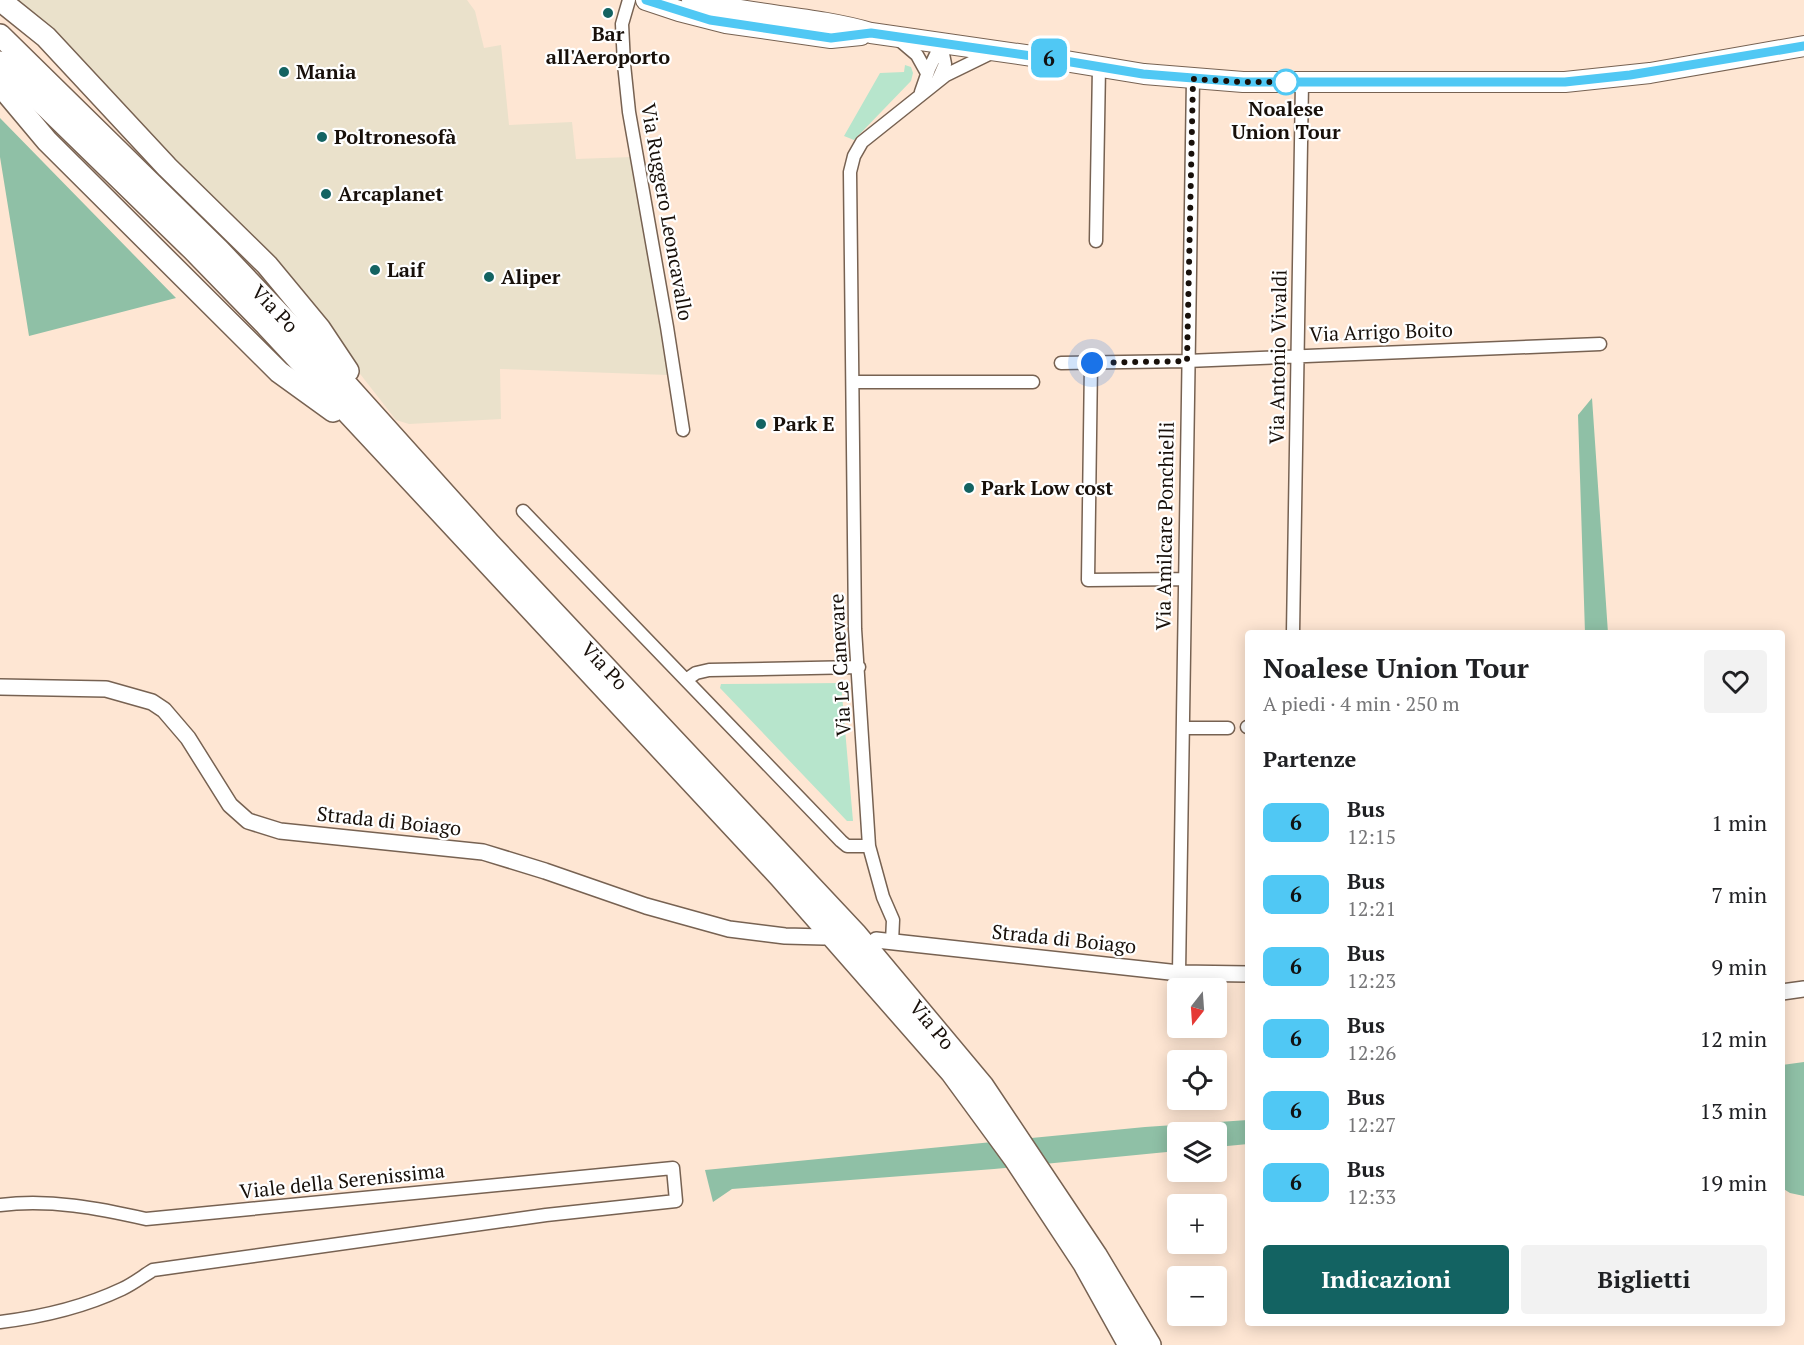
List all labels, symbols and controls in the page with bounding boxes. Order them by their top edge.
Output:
marker: Bar all'Aeroporto [601,6,615,20]
place label: Bar all'Aeroporto [546,20,670,70]
line badge: 6 [1030,38,1068,78]
text: 6 [1043,44,1055,72]
place label: Mania [296,58,356,85]
marker: Mania [277,65,291,79]
marker: Noalese Union Tour [1273,69,1299,95]
place label: Noalese Union Tour [1231,95,1341,145]
street label: Via Ruggero Leoncavallo [635,101,700,323]
place label: Poltronesofà [334,123,456,150]
marker: Poltronesofà [315,130,329,144]
place label: Arcaplanet [338,180,444,207]
marker: Arcaplanet [319,187,333,201]
place label: Laif [387,256,425,283]
marker: Laif [368,263,382,277]
place label: Aliper [501,263,561,290]
street label: Via Antonio Vivaldi [1262,269,1293,445]
marker: Aliper [482,270,496,284]
street label: Via Po [246,279,305,339]
street label: Via Arrigo Boito [1309,316,1453,347]
your location [1077,348,1107,378]
place label: Park E [773,410,835,437]
marker: Park E [754,417,768,431]
street label: Via Amilcare Ponchielli [1149,421,1180,631]
place label: Park Low cost [981,474,1113,501]
marker: Park Low cost [962,481,976,495]
street label: Via Le Canevare [822,593,857,737]
street label: Via Po [575,636,634,696]
text: Noalese Union Tour [1263,649,1529,686]
button: heart [1704,650,1767,713]
text: A piedi · 4 min · 250 m [1263,690,1459,717]
text: Partenze [1263,744,1356,773]
text: Bus [1347,794,1385,823]
street label: Strada di Boiago [316,799,463,842]
text: 6 [1290,808,1302,836]
text: 1 min [1711,808,1767,837]
text: 12:15 [1347,823,1396,850]
text: Bus [1347,866,1385,895]
text: 6 [1290,880,1302,908]
text: 7 min [1711,880,1767,909]
text: 12:21 [1347,895,1396,922]
street label: Strada di Boiago [991,917,1138,960]
text: Bus [1347,938,1385,967]
text: 6 [1290,952,1302,980]
text: 9 min [1711,952,1767,981]
text: 12:23 [1347,967,1396,994]
north arrow [1167,978,1227,1038]
map controls [1167,978,1227,1326]
street label: Via Po [904,994,961,1055]
text: Bus [1347,1010,1385,1039]
text: 6 [1290,1024,1302,1052]
text: 12 min [1700,1024,1767,1053]
text: 12:26 [1347,1039,1396,1066]
button: locate [1167,1050,1227,1110]
text: Bus [1347,1082,1385,1111]
text: 6 [1290,1096,1302,1124]
text: 13 min [1700,1096,1767,1125]
text: 12:27 [1347,1111,1396,1138]
button: layers [1167,1122,1227,1182]
text: Bus [1347,1154,1385,1183]
street label: Viale della Serenissima [238,1156,446,1205]
text: 6 [1290,1168,1302,1196]
text: 19 min [1700,1168,1767,1197]
text: 12:33 [1347,1183,1396,1210]
button: + [1167,1194,1227,1254]
button: Indicazioni [1263,1245,1509,1314]
button: Biglietti [1521,1245,1767,1314]
button: − [1167,1266,1227,1326]

